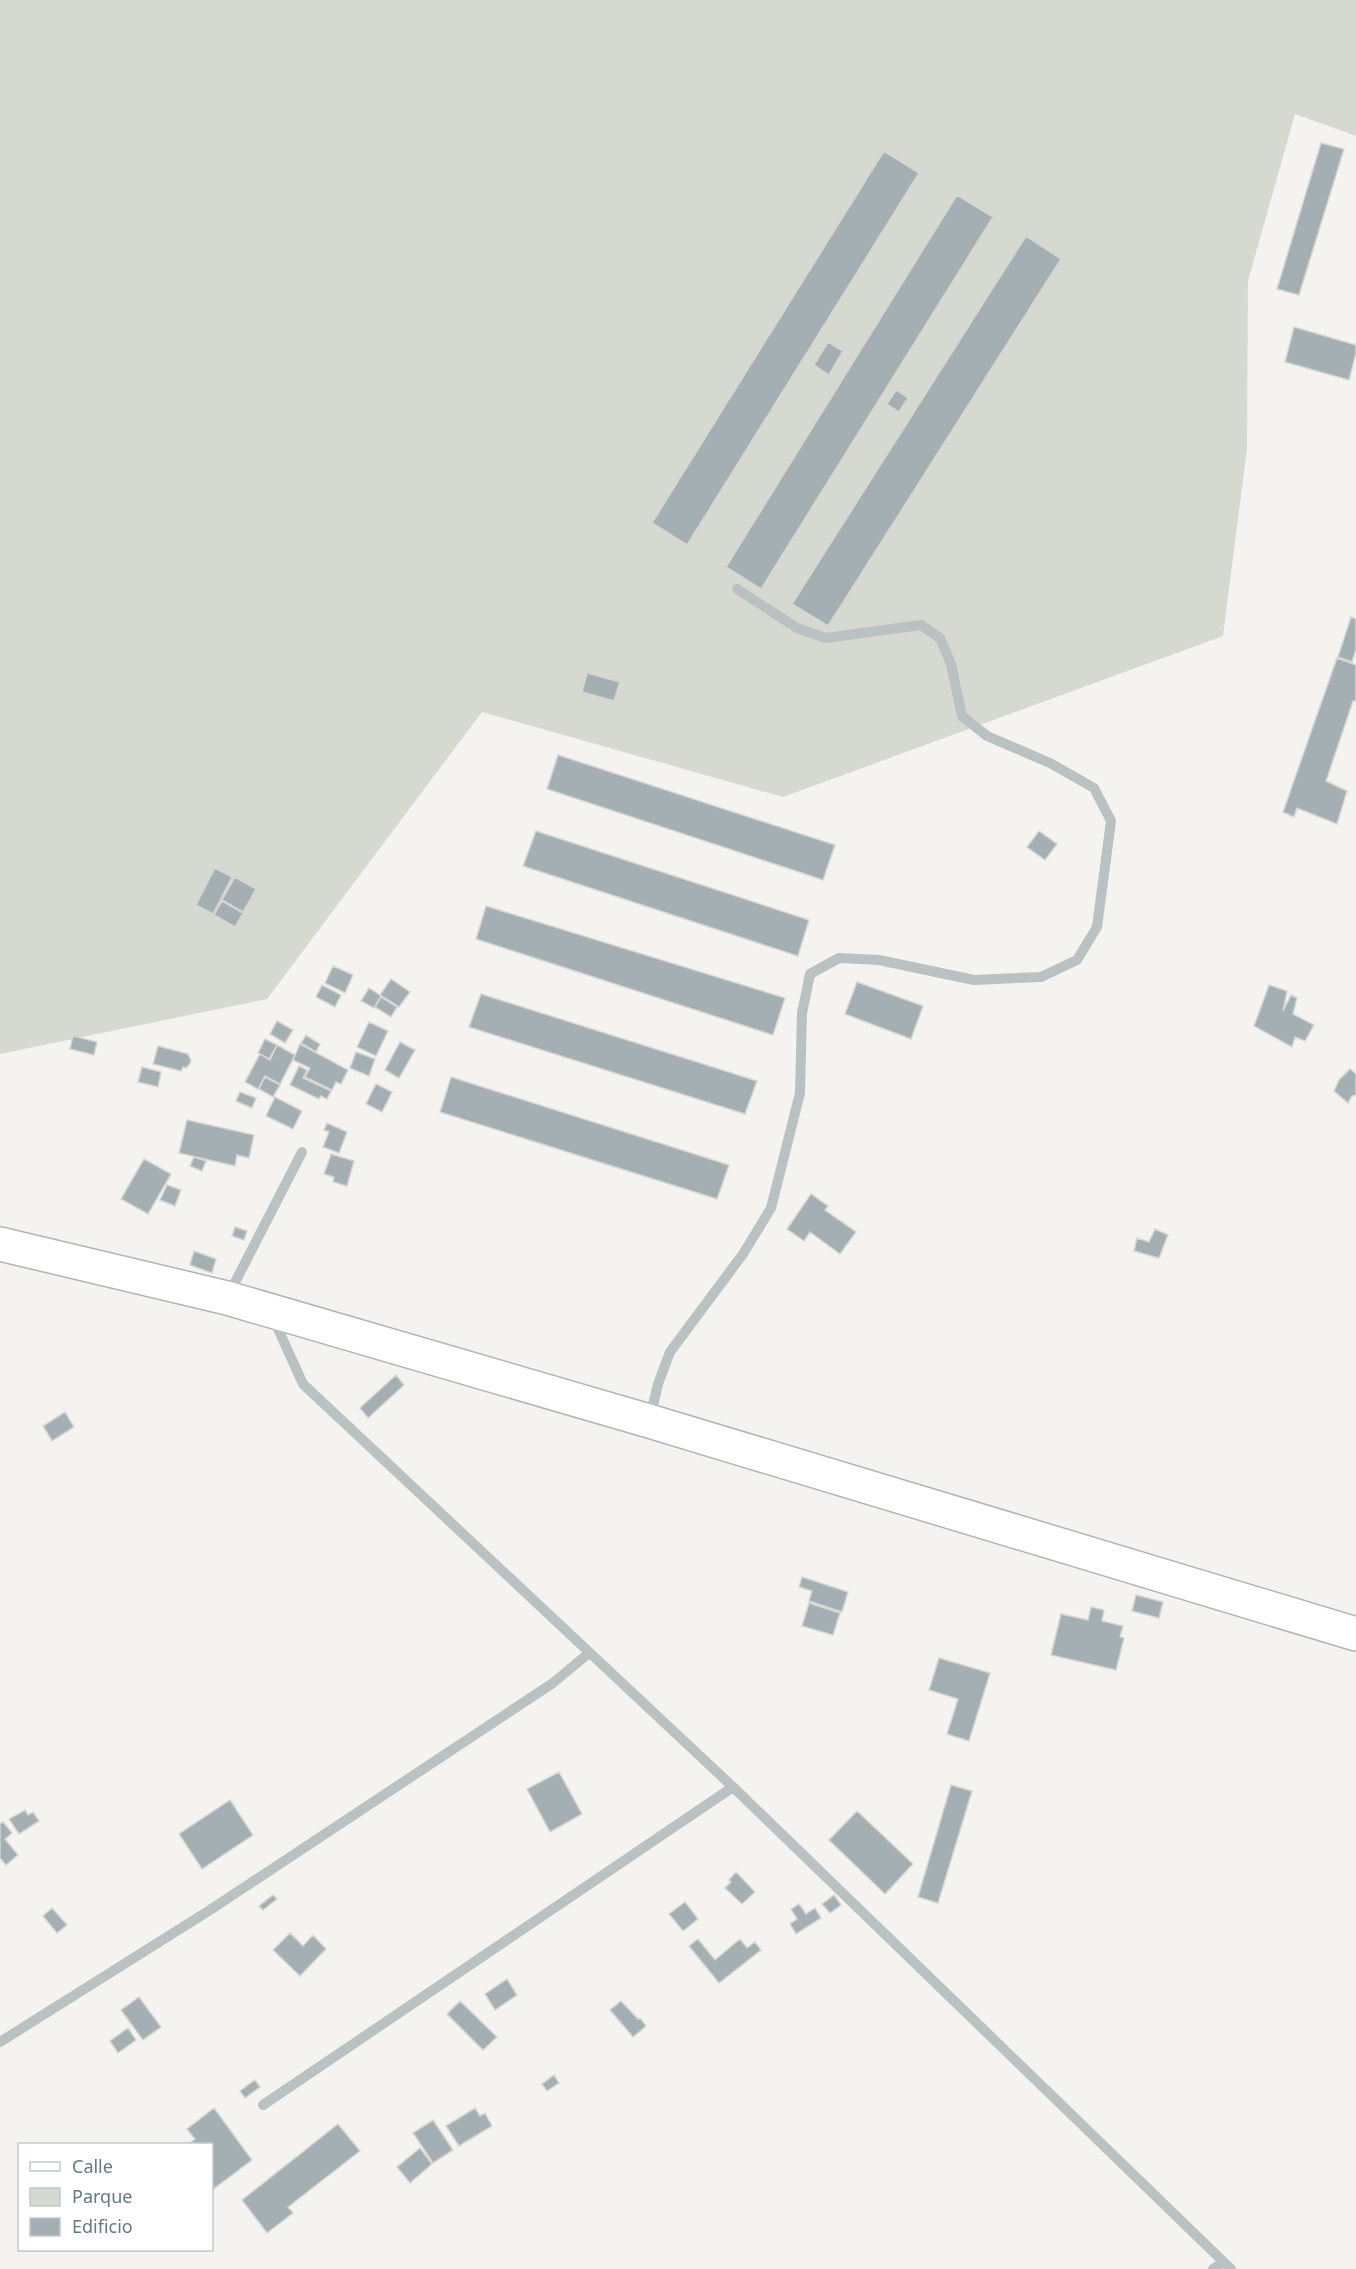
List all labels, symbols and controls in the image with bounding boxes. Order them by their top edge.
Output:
legend [18,2143,213,2251]
text: Calle [72,2154,113,2178]
text: Parque [72,2184,132,2208]
text: Edificio [72,2214,133,2238]

